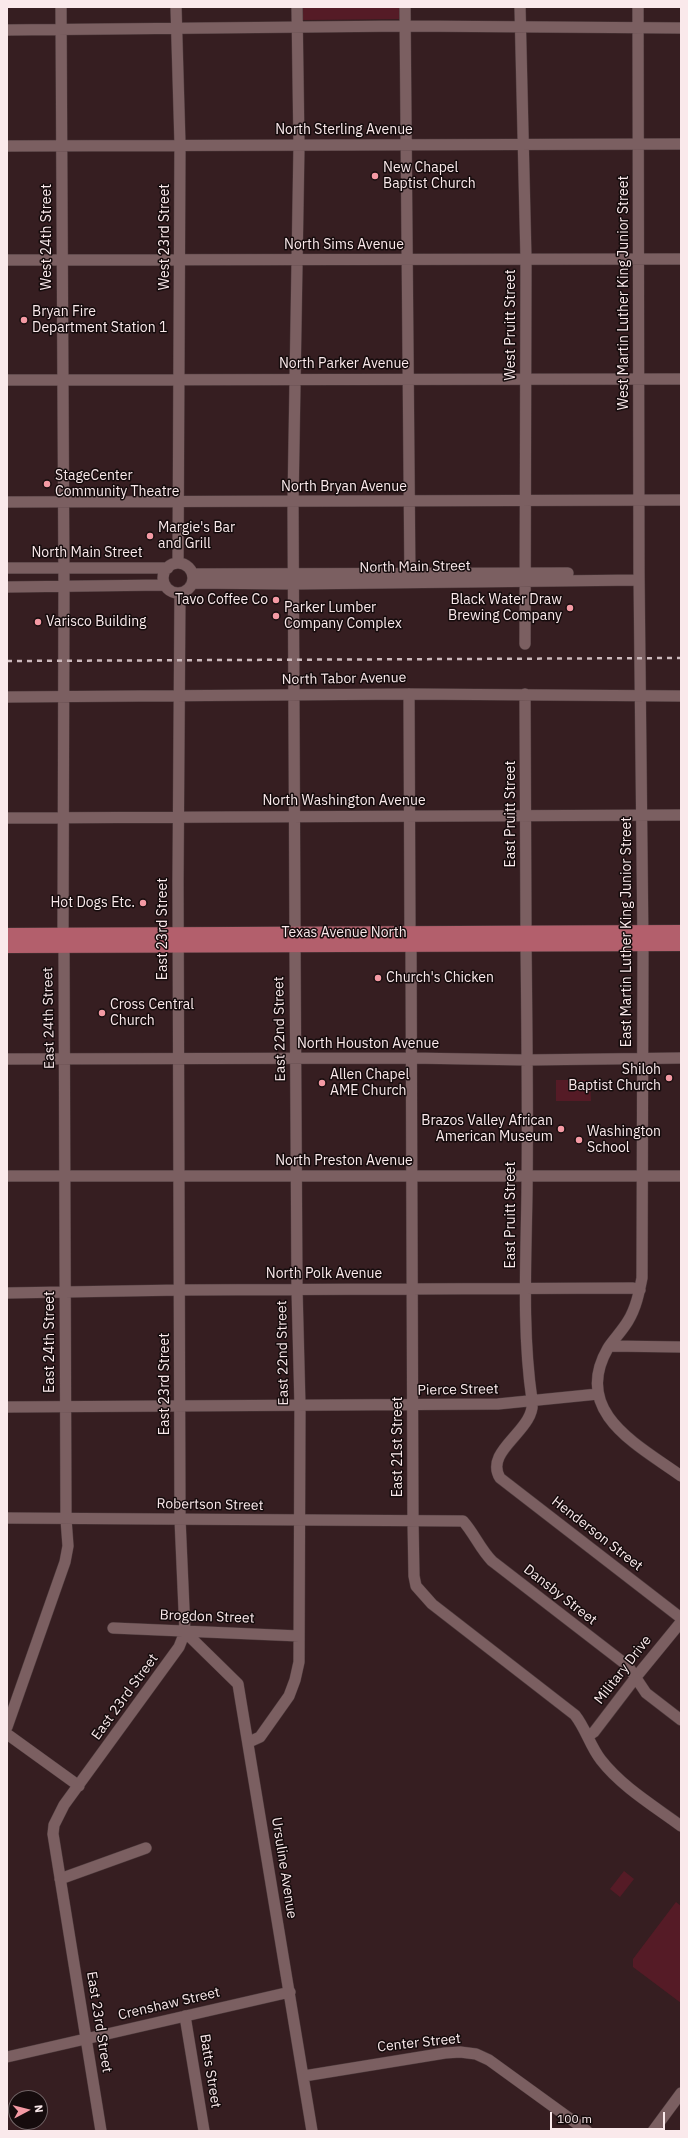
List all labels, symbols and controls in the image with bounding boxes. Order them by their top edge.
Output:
street label: North Sterling Avenue [275,122,413,138]
place label: New Chapel Baptist Church [383,160,476,192]
marker: New Chapel Baptist Church [370,171,380,181]
street label: West Martin Luther King Junior Street [616,176,632,410]
street label: West 24th Street [39,184,55,290]
street label: West 23rd Street [157,184,173,290]
street label: North Sims Avenue [284,237,404,253]
street label: West Pruitt Street [503,269,519,381]
place label: Bryan Fire Department Station 1 [32,304,167,336]
marker: Bryan Fire Department Station 1 [19,315,29,325]
street label: North Parker Avenue [279,356,409,372]
place label: StageCenter Community Theatre [55,468,179,500]
marker: StageCenter Community Theatre [42,479,52,489]
street label: North Bryan Avenue [281,479,407,495]
place label: Margie's Bar and Grill [158,520,235,552]
marker: Margie's Bar and Grill [145,531,155,541]
street label: North Main Street [31,545,143,561]
street label: North Main Street [359,558,471,576]
place label: Tavo Coffee Co [175,592,268,608]
place label: Black Water Draw Brewing Company [448,592,562,624]
marker: Tavo Coffee Co [271,595,281,605]
place label: Parker Lumber Company Complex [284,600,402,632]
marker: Black Water Draw Brewing Company [565,603,575,613]
marker: Parker Lumber Company Complex [271,611,281,621]
place label: Varisco Building [46,614,147,630]
marker: Varisco Building [33,617,43,627]
street label: North Tabor Avenue [281,670,407,688]
street label: East Pruitt Street [503,761,519,867]
street label: North Washington Avenue [262,793,426,809]
street label: East Martin Luther King Junior Street [619,817,635,1047]
street label: East 23rd Street [155,878,171,980]
place label: Hot Dogs Etc. [50,895,135,911]
marker: Hot Dogs Etc. [138,898,148,908]
street label: Texas Avenue North [281,925,407,941]
street label: East 24th Street [40,967,58,1069]
place label: Church's Chicken [386,970,494,986]
marker: Church's Chicken [373,973,383,983]
street label: East 22nd Street [271,976,289,1082]
place label: Cross Central Church [110,997,194,1030]
marker: Cross Central Church [97,1008,107,1018]
street label: North Houston Avenue [297,1036,439,1052]
place label: Shiloh Baptist Church [568,1062,661,1094]
place label: Allen Chapel AME Church [330,1067,409,1100]
marker: Shiloh Baptist Church [664,1073,674,1083]
marker: Allen Chapel AME Church [317,1078,327,1088]
place label: Brazos Valley African American Museum [421,1113,553,1146]
marker: Brazos Valley African American Museum [556,1124,566,1134]
place label: Washington School [587,1124,661,1156]
marker: Washington School [574,1135,584,1145]
street label: North Preston Avenue [275,1153,413,1169]
street label: East Pruitt Street [503,1162,519,1268]
street label: North Polk Avenue [266,1266,382,1282]
street label: East 24th Street [42,1291,58,1393]
street label: East 22nd Street [274,1300,292,1406]
street label: East 23rd Street [157,1333,173,1435]
street label: Pierce Street [417,1381,499,1399]
street label: East 21st Street [390,1397,406,1497]
street label: Henderson Street [548,1493,646,1575]
street label: Robertson Street [156,1496,264,1514]
street label: Dansby Street [520,1561,600,1629]
street label: Brogdon Street [159,1607,255,1627]
street label: Military Drive [591,1632,655,1708]
street label: East 23rd Street [88,1651,162,1743]
street label: Ursuline Avenue [268,1816,300,1920]
street label: East 23rd Street [83,1970,115,2074]
street label: Crenshaw Street [116,1984,222,2024]
street label: Center Street [376,2030,462,2056]
street label: Batts Street [196,2033,224,2109]
north arrow [8,2090,48,2130]
text: N [31,2104,46,2113]
scale bar [552,2104,667,2130]
text: 100 m [557,2111,592,2126]

